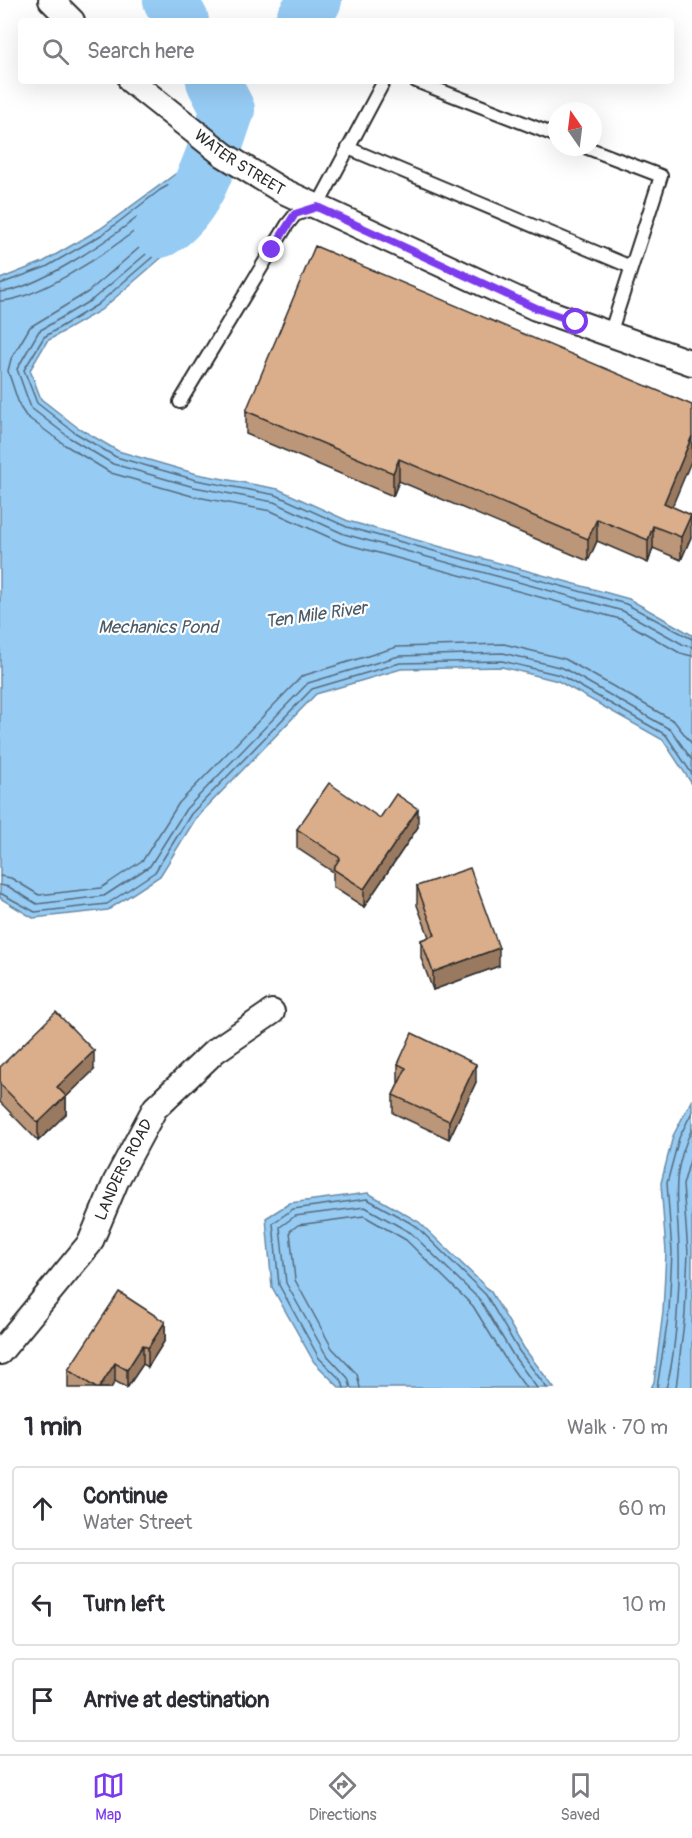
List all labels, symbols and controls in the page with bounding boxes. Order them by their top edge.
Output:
search box [18,18,674,84]
icon: search [39,35,72,68]
text: Search here [87,37,194,65]
north arrow [548,102,602,156]
street label: WATER STREET [190,125,289,200]
route end [258,236,284,262]
route start [562,308,588,334]
water label: Ten Mile River [264,596,371,634]
water label: Mechanics Pond [98,616,220,639]
street label: LANDERS ROAD [91,1116,157,1223]
text: 1 min [24,1411,82,1443]
text: Walk · 70 m [567,1415,668,1440]
text: Continue [83,1482,167,1510]
icon: ahead [26,1492,59,1525]
text: 60 m [619,1496,666,1521]
text: Water Street [83,1510,192,1535]
icon: left [26,1588,59,1621]
text: Turn left [83,1590,165,1618]
text: 10 m [622,1592,666,1617]
icon: arrive [26,1684,59,1717]
text: Arrive at destination [83,1686,269,1714]
tab: Map [92,1769,125,1825]
tab: Directions [309,1769,377,1825]
tab: Saved [560,1769,600,1825]

